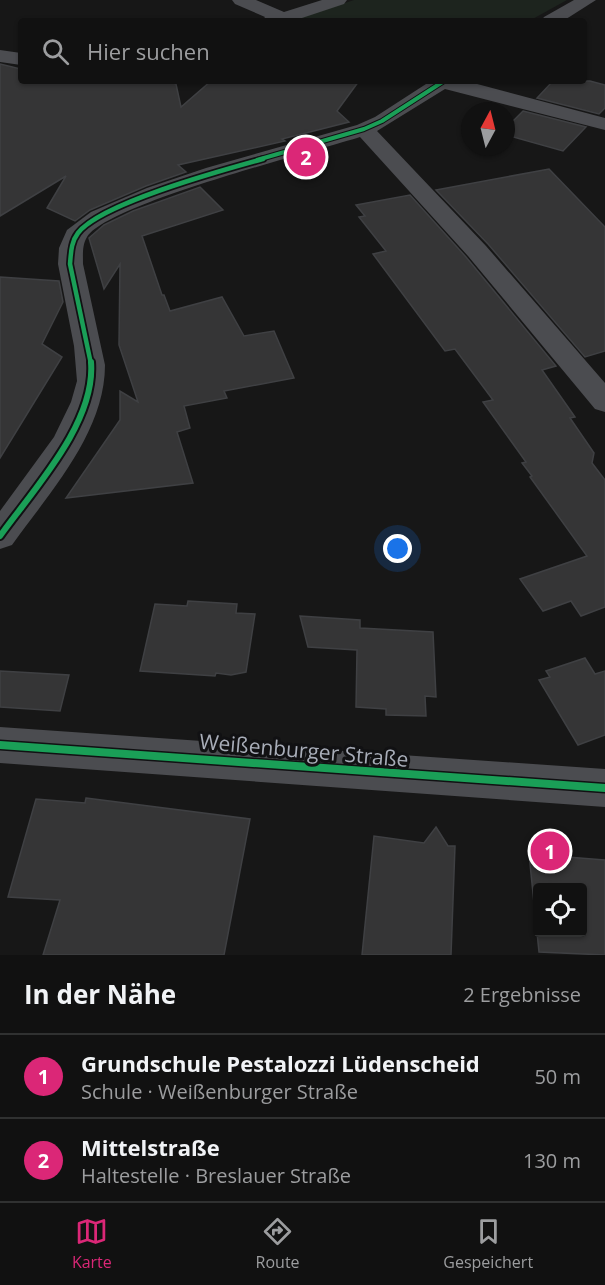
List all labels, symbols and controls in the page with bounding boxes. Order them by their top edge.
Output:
search box [18,18,587,84]
icon: search [39,35,72,68]
text: Hier suchen [87,36,210,66]
north arrow [461,102,515,156]
pin: 2 [286,134,326,180]
your location [383,534,412,563]
street label: Weißenburger Straße [198,727,410,773]
pin: 1 [530,828,570,874]
map controls [533,883,587,937]
button: locate [533,883,587,937]
text: In der Nähe [24,976,176,1012]
text: 2 Ergebnisse [463,981,581,1008]
text: Grundschule Pestalozzi Lüdenscheid [81,1048,480,1078]
text: 1 [38,1063,49,1090]
text: 50 m [534,1063,581,1090]
text: Schule · Weißenburger Straße [81,1078,358,1105]
text: Mittelstraße [81,1132,220,1162]
text: 2 [38,1147,49,1174]
text: 130 m [523,1147,581,1174]
text: Haltestelle · Breslauer Straße [81,1162,351,1189]
tab: Karte [72,1215,112,1273]
tab: Route [256,1215,300,1273]
tab: Gespeichert [443,1215,533,1273]

